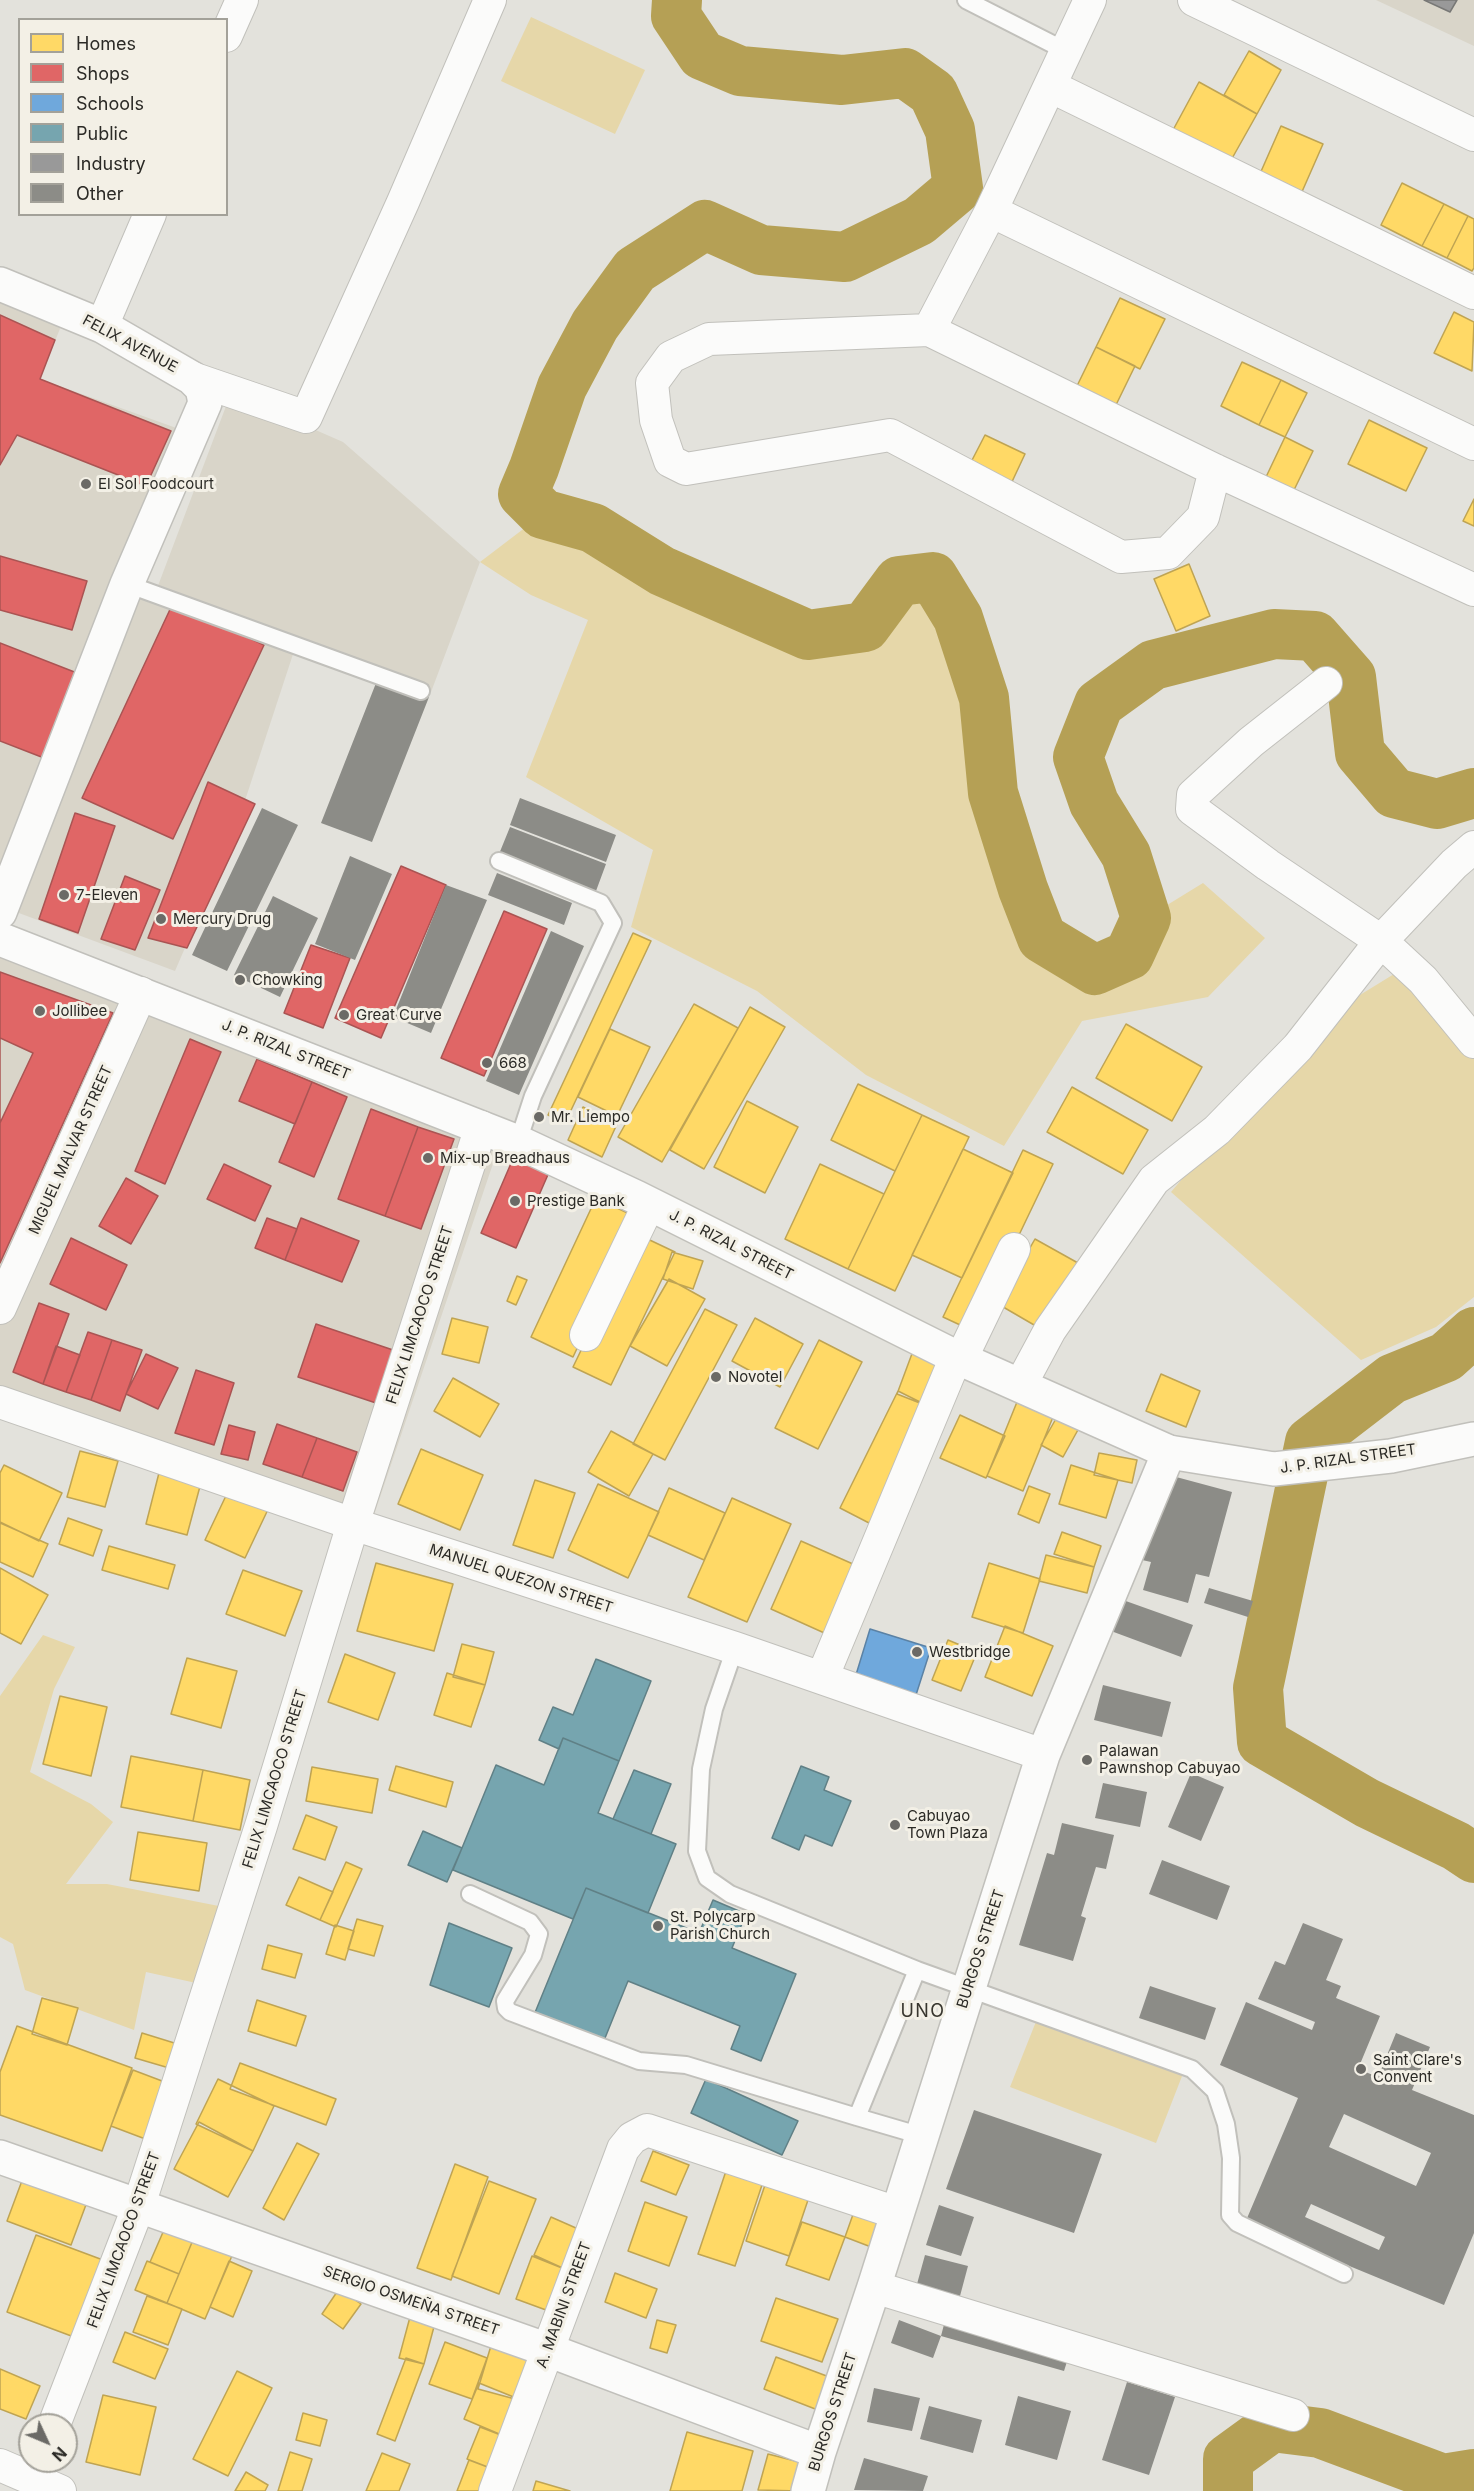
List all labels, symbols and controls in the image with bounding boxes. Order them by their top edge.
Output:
legend [18,18,228,216]
text: Homes [76,33,136,54]
text: Shops [76,63,130,84]
text: Schools [76,93,144,114]
text: Public [76,123,128,144]
text: Industry [76,153,146,174]
text: Other [76,183,124,204]
street label: FELIX AVENUE [79,311,181,377]
place label: El Sol Foodcourt [98,475,214,493]
marker: El Sol Foodcourt [79,477,93,491]
place label: 7-Eleven [76,886,138,904]
marker: 7-Eleven [57,888,71,902]
place label: Mercury Drug [173,910,271,928]
marker: Mercury Drug [154,912,168,926]
place label: Chowking [252,971,323,989]
marker: Chowking [233,973,247,987]
place label: Jollibee [52,1002,107,1020]
marker: Jollibee [33,1004,47,1018]
place label: Great Curve [356,1006,442,1024]
marker: Great Curve [337,1008,351,1022]
street label: J. P. RIZAL STREET [219,1016,353,1084]
place label: 668 [499,1054,527,1072]
marker: 668 [480,1056,494,1070]
street label: MIGUEL MALVAR STREET [26,1063,116,1237]
place label: Mr. Liempo [551,1108,630,1126]
marker: Mr. Liempo [532,1110,546,1124]
place label: Mix-up Breadhaus [440,1149,570,1167]
marker: Mix-up Breadhaus [421,1151,435,1165]
place label: Prestige Bank [527,1192,625,1210]
marker: Prestige Bank [508,1194,522,1208]
street label: J. P. RIZAL STREET [666,1206,796,1284]
street label: FELIX LIMCAOCO STREET [383,1224,457,1406]
place label: Novotel [728,1368,782,1386]
marker: Novotel [709,1370,723,1384]
street label: J. P. RIZAL STREET [1279,1441,1417,1477]
street label: MANUEL QUEZON STREET [427,1541,615,1617]
place label: Westbridge [929,1643,1010,1661]
marker: Westbridge [910,1645,924,1659]
street label: FELIX LIMCAOCO STREET [239,1687,311,1871]
place label: Palawan Pawnshop Cabuyao [1099,1742,1241,1777]
marker: Palawan Pawnshop Cabuyao [1080,1753,1094,1767]
place label: Cabuyao Town Plaza [907,1807,988,1842]
marker: Cabuyao Town Plaza [888,1818,902,1832]
street label: BURGOS STREET [953,1887,1009,2011]
place label: St. Polycarp Parish Church [670,1908,770,1943]
marker: St. Polycarp Parish Church [651,1919,665,1933]
district label: UNO [900,2001,946,2023]
place label: Saint Clare's Convent [1373,2051,1462,2086]
marker: Saint Clare's Convent [1354,2062,1368,2076]
street label: FELIX LIMCAOCO STREET [84,2149,164,2331]
street label: A. MABINI STREET [533,2240,595,2370]
street label: SERGIO OSMEÑA STREET [320,2262,502,2340]
street label: BURGOS STREET [805,2350,861,2474]
north arrow [18,2413,78,2473]
text: N [48,2443,71,2465]

